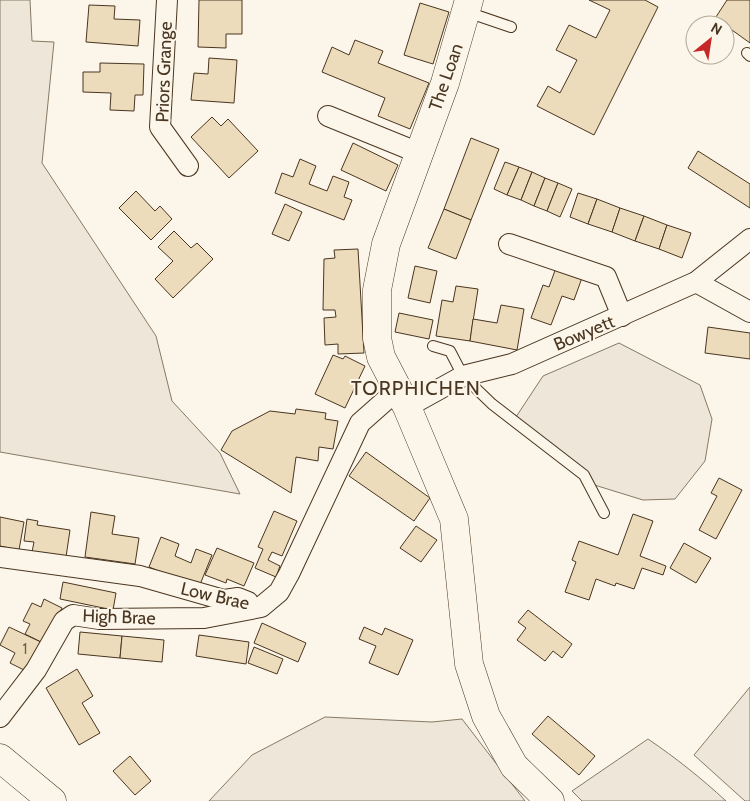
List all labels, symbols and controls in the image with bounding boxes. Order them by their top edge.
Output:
north arrow [685,15,735,65]
text: N [708,18,725,39]
street label: Priors Grange [151,21,177,123]
street label: The Loan [424,40,468,114]
street label: Bowyett [550,310,618,356]
district label: TORPHICHEN [351,376,481,400]
street label: Low Brae [179,577,251,615]
street label: High Brae [82,605,156,629]
house number: 1 [23,640,27,658]

